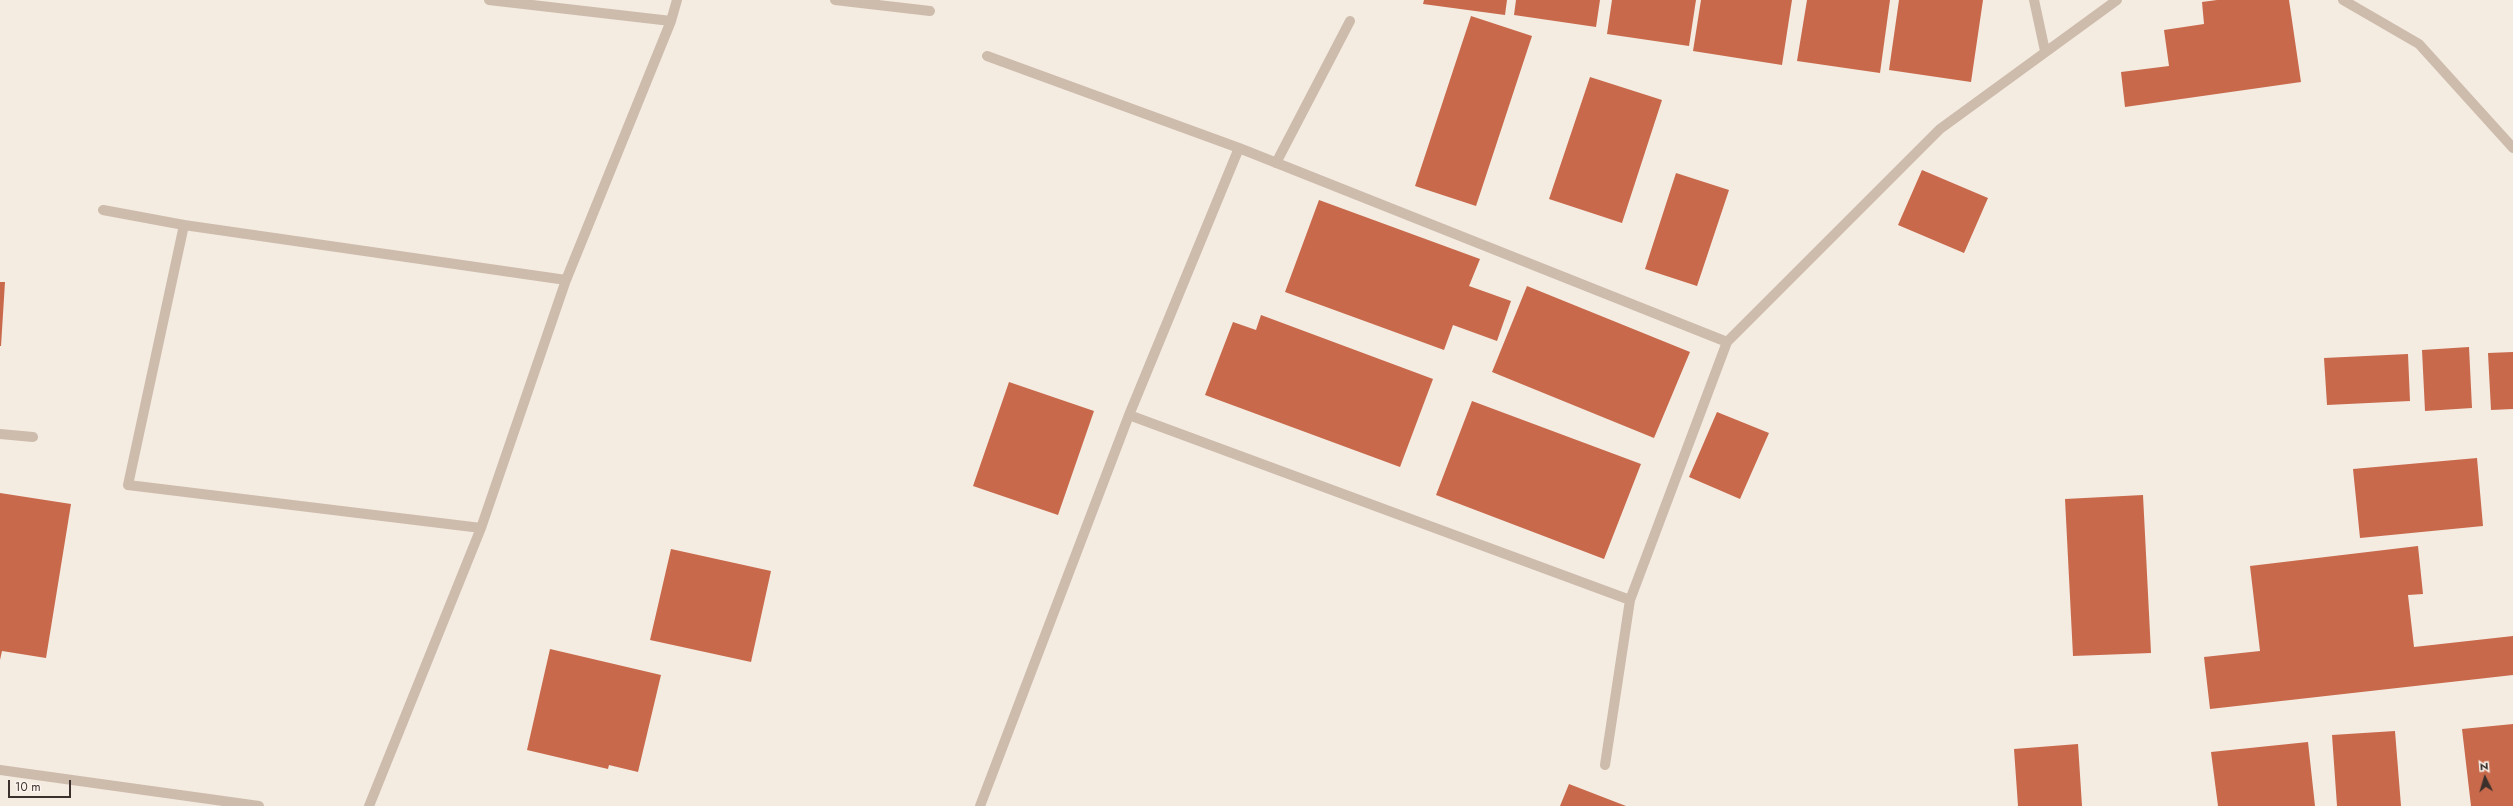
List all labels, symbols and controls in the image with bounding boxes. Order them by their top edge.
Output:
north arrow [2465,758,2505,798]
text: N [2479,758,2489,774]
scale bar [10,772,73,798]
text: 10 m [15,778,41,796]

